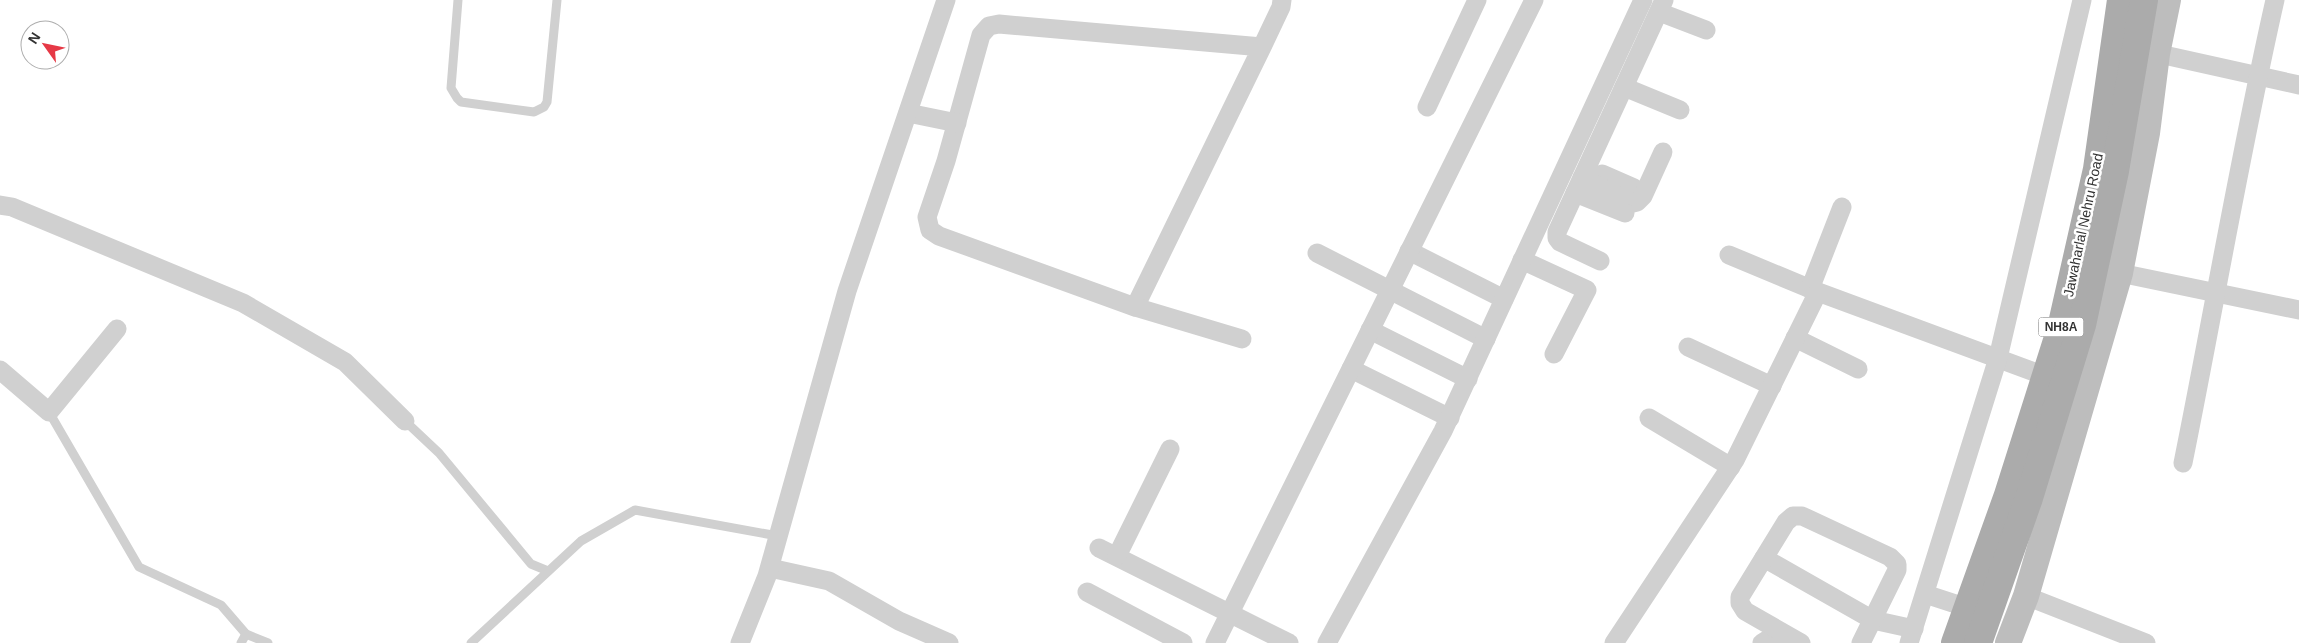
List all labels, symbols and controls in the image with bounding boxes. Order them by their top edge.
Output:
north arrow [20,20,70,70]
text: N [25,29,44,47]
street label: Jawaharlal Nehru Road [2060,152,2106,298]
road number: NH8A [2038,318,2084,337]

